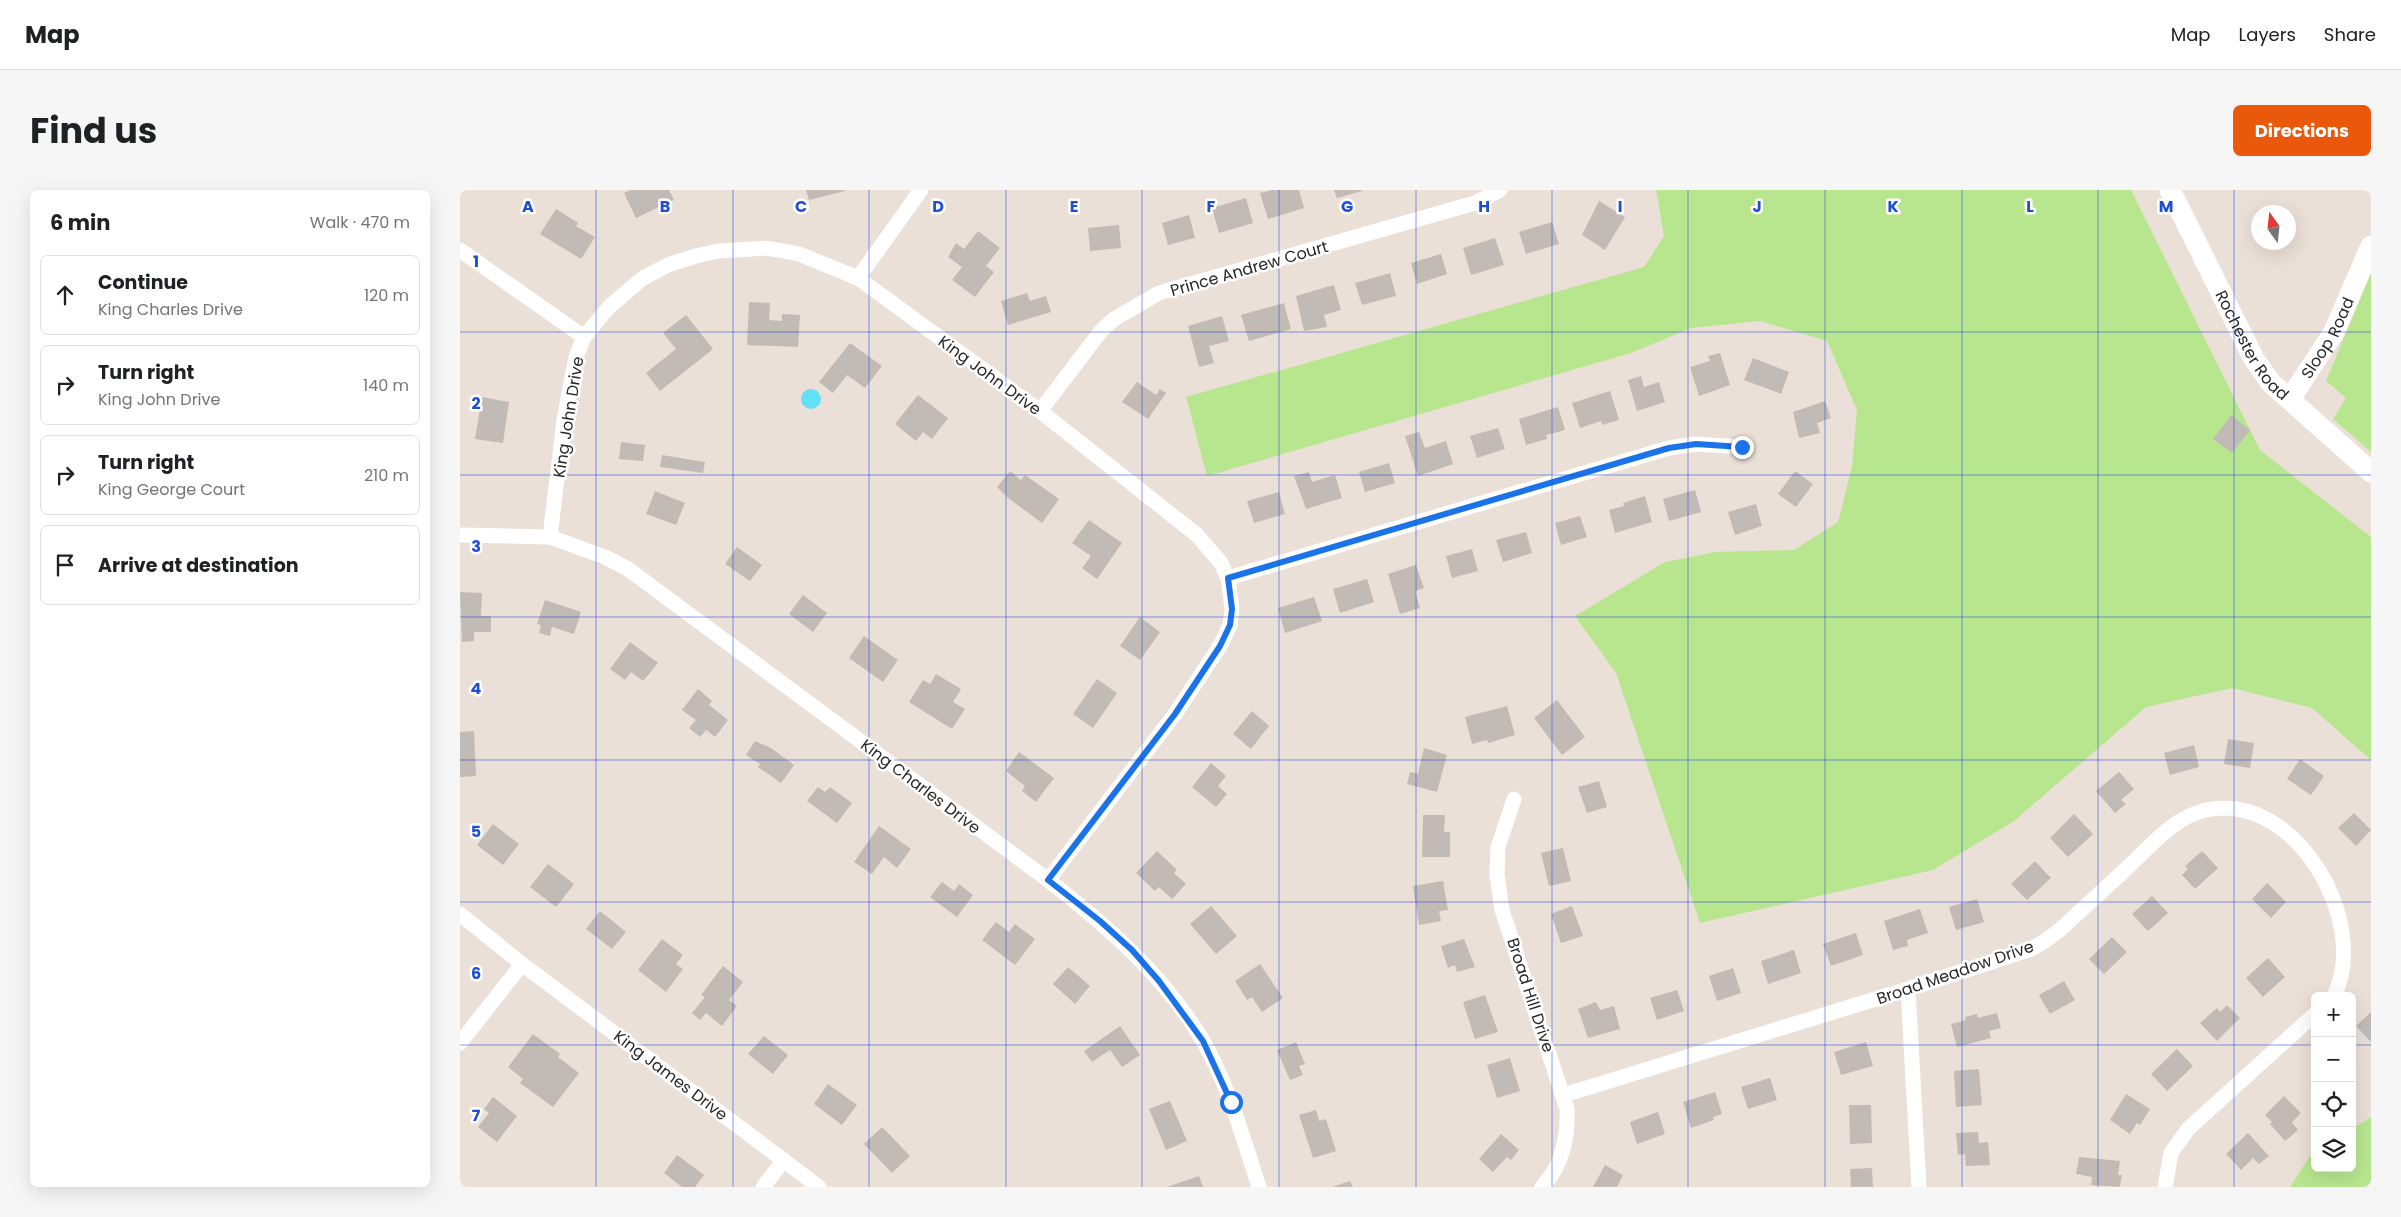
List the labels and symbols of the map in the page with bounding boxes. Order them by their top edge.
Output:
text: A [522,195,534,218]
text: B [660,195,670,218]
text: C [795,195,807,218]
text: D [932,195,944,218]
text: E [1070,195,1078,218]
text: F [1207,195,1216,218]
text: G [1341,195,1353,218]
text: H [1478,195,1490,218]
text: I [1618,195,1622,218]
text: J [1752,195,1762,218]
text: K [1887,195,1899,218]
text: L [2026,195,2034,218]
text: M [2159,195,2173,218]
north arrow [2251,205,2296,250]
street label: Prince Andrew Court [1168,235,1331,302]
text: 1 [473,250,479,273]
street label: Rochester Road [2210,286,2294,406]
street label: Sloop Road [2295,294,2360,383]
street label: King John Drive [933,330,1046,421]
street label: King John Drive [548,355,589,479]
text: 2 [471,392,481,415]
route end [1731,436,1754,459]
text: 3 [471,535,481,558]
text: 4 [471,677,482,700]
street label: King Charles Drive [856,734,986,839]
text: 5 [471,820,481,843]
street label: Broad Hill Drive [1501,935,1560,1055]
street label: Broad Meadow Drive [1873,935,2037,1010]
text: 6 [471,962,481,985]
street label: King James Drive [609,1025,733,1126]
route start [1220,1091,1243,1114]
text: 7 [472,1104,481,1127]

